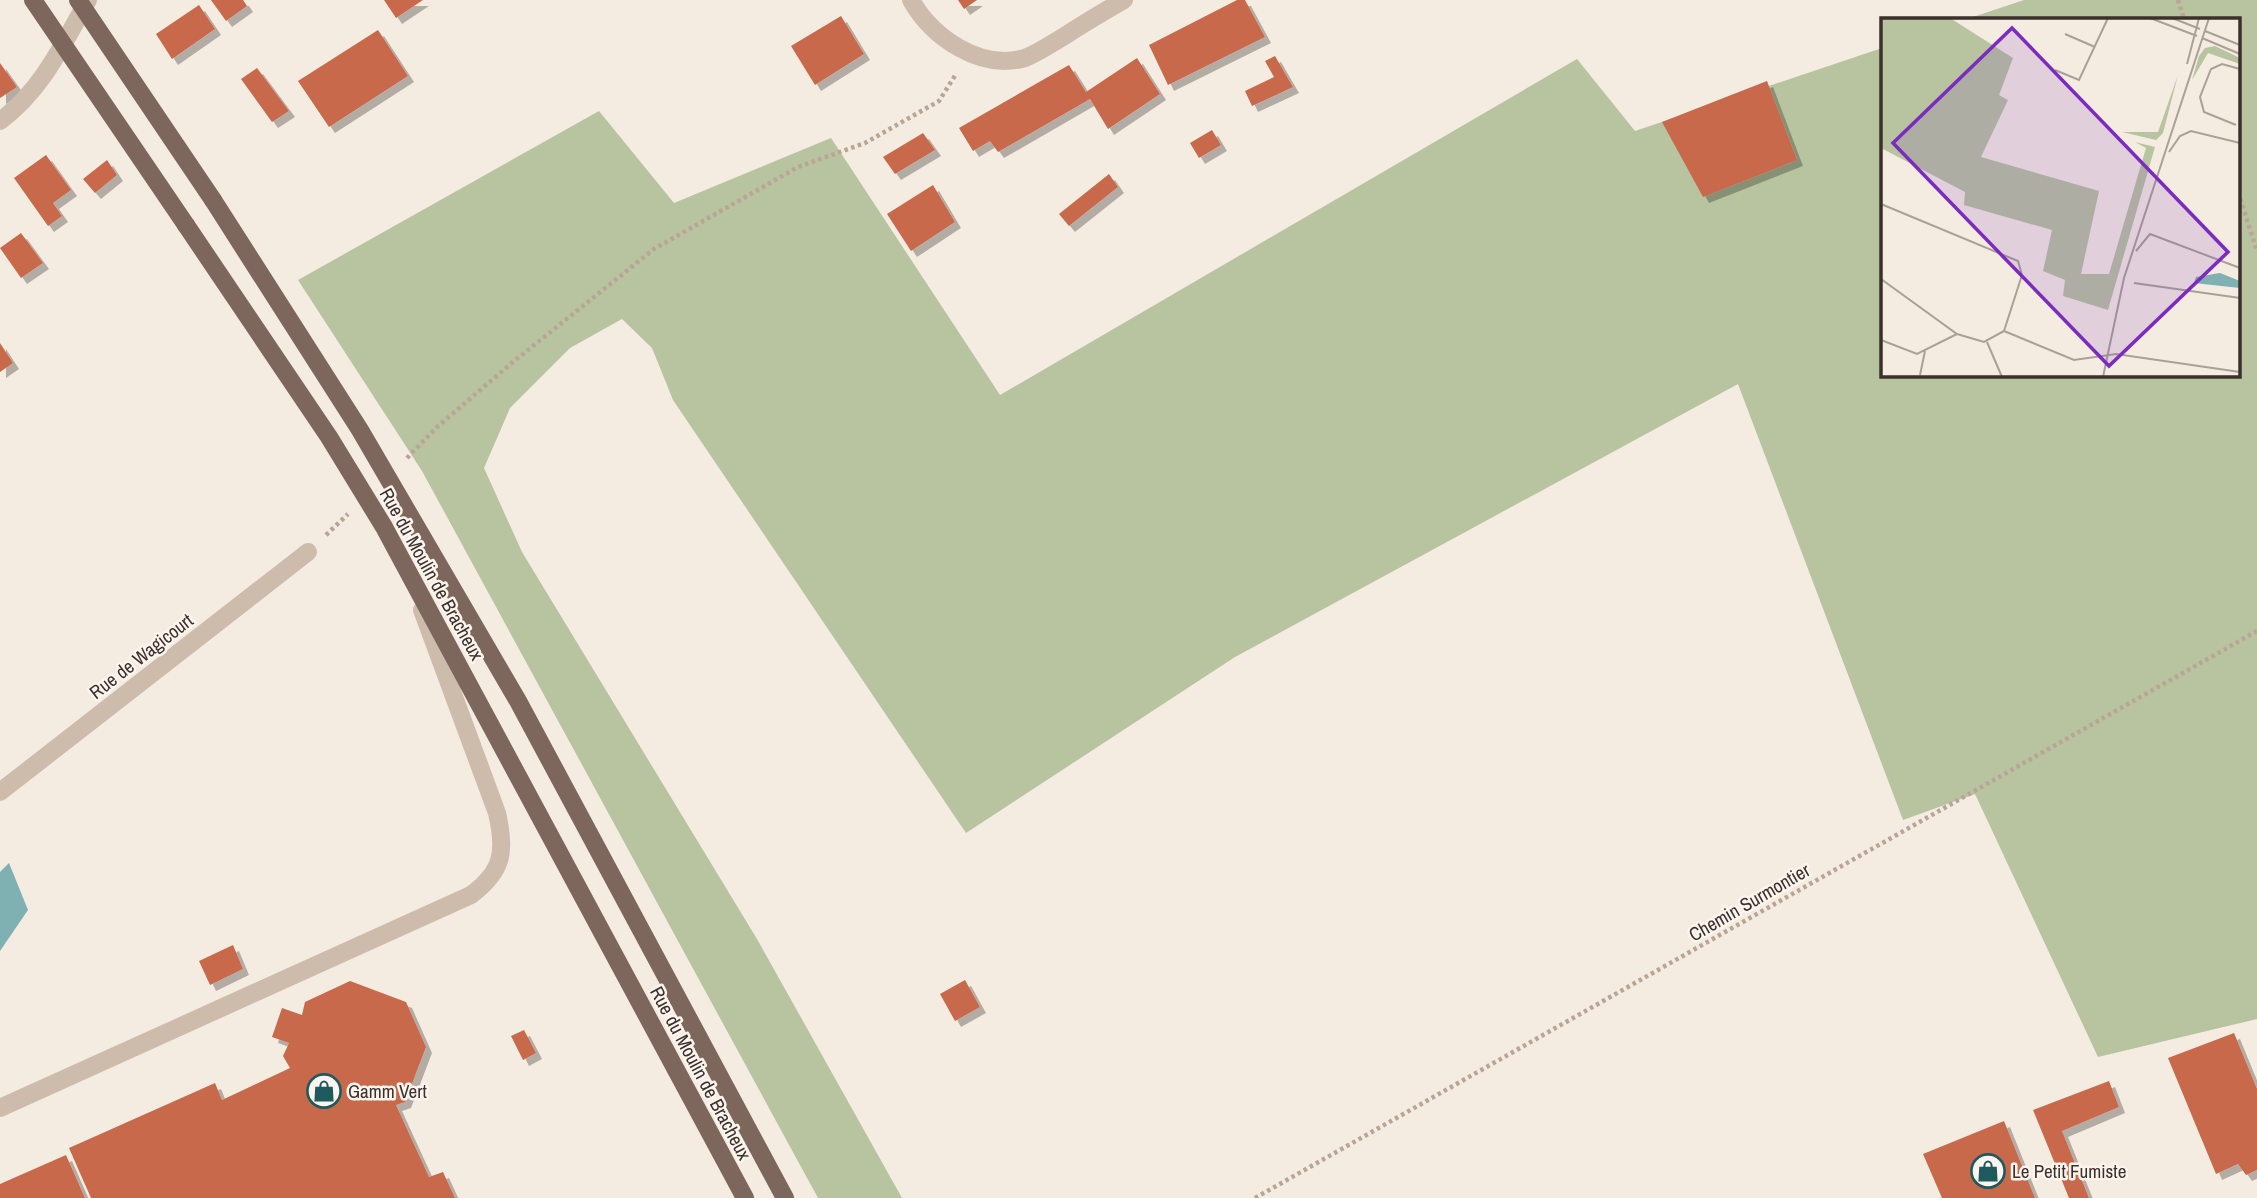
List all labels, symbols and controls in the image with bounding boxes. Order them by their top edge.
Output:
inset map [1881,18,2240,376]
street label: Rue du Moulin de Bracheux [374,483,490,665]
street label: Rue de Wagicourt [84,607,199,705]
street label: Chemin Surmontier [1684,856,1815,947]
street label: Rue du Moulin de Bracheux [644,982,758,1165]
shop icon: Gamm Vert [305,1072,343,1110]
place label: Gamm Vert [348,1078,427,1104]
shop icon: Le Petit Fumiste [1969,1152,2007,1190]
place label: Le Petit Fumiste [2012,1158,2126,1184]

